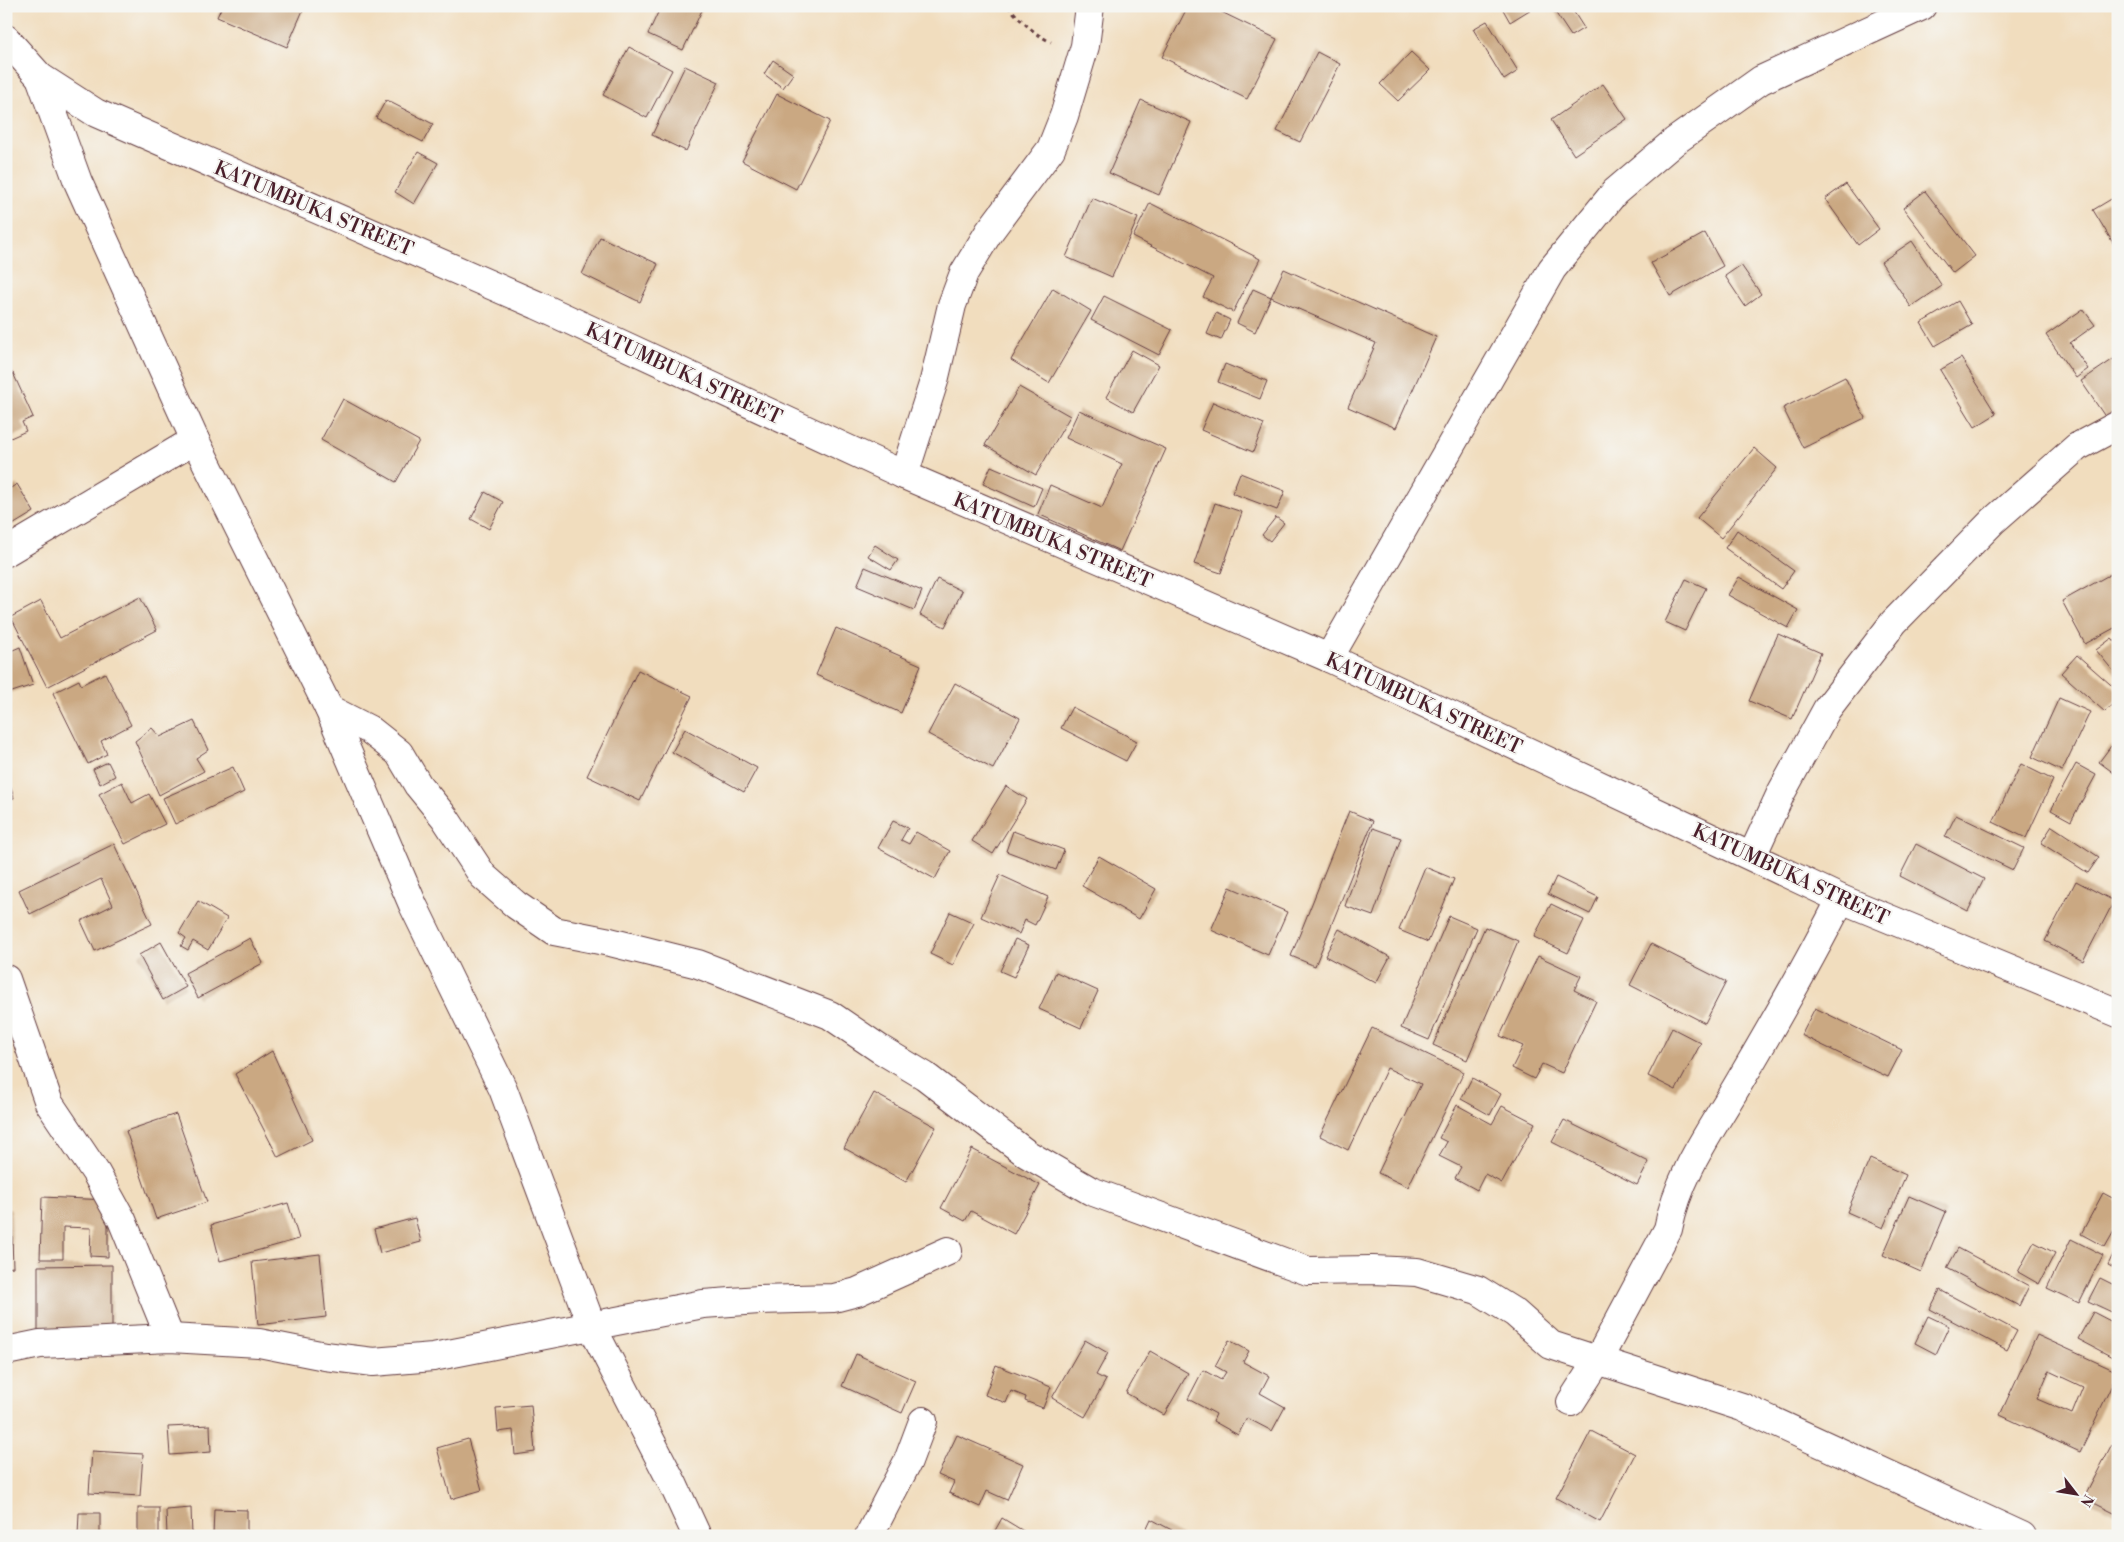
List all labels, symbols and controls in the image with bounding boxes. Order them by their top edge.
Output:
street label: KATUMBUKA STREET [210,156,417,263]
street label: KATUMBUKA STREET [581,318,786,431]
street label: KATUMBUKA STREET [949,488,1156,595]
street label: KATUMBUKA STREET [1321,648,1526,761]
street label: KATUMBUKA STREET [1688,819,1893,932]
north arrow [2052,1470,2102,1520]
text: N [2076,1491,2097,1510]

